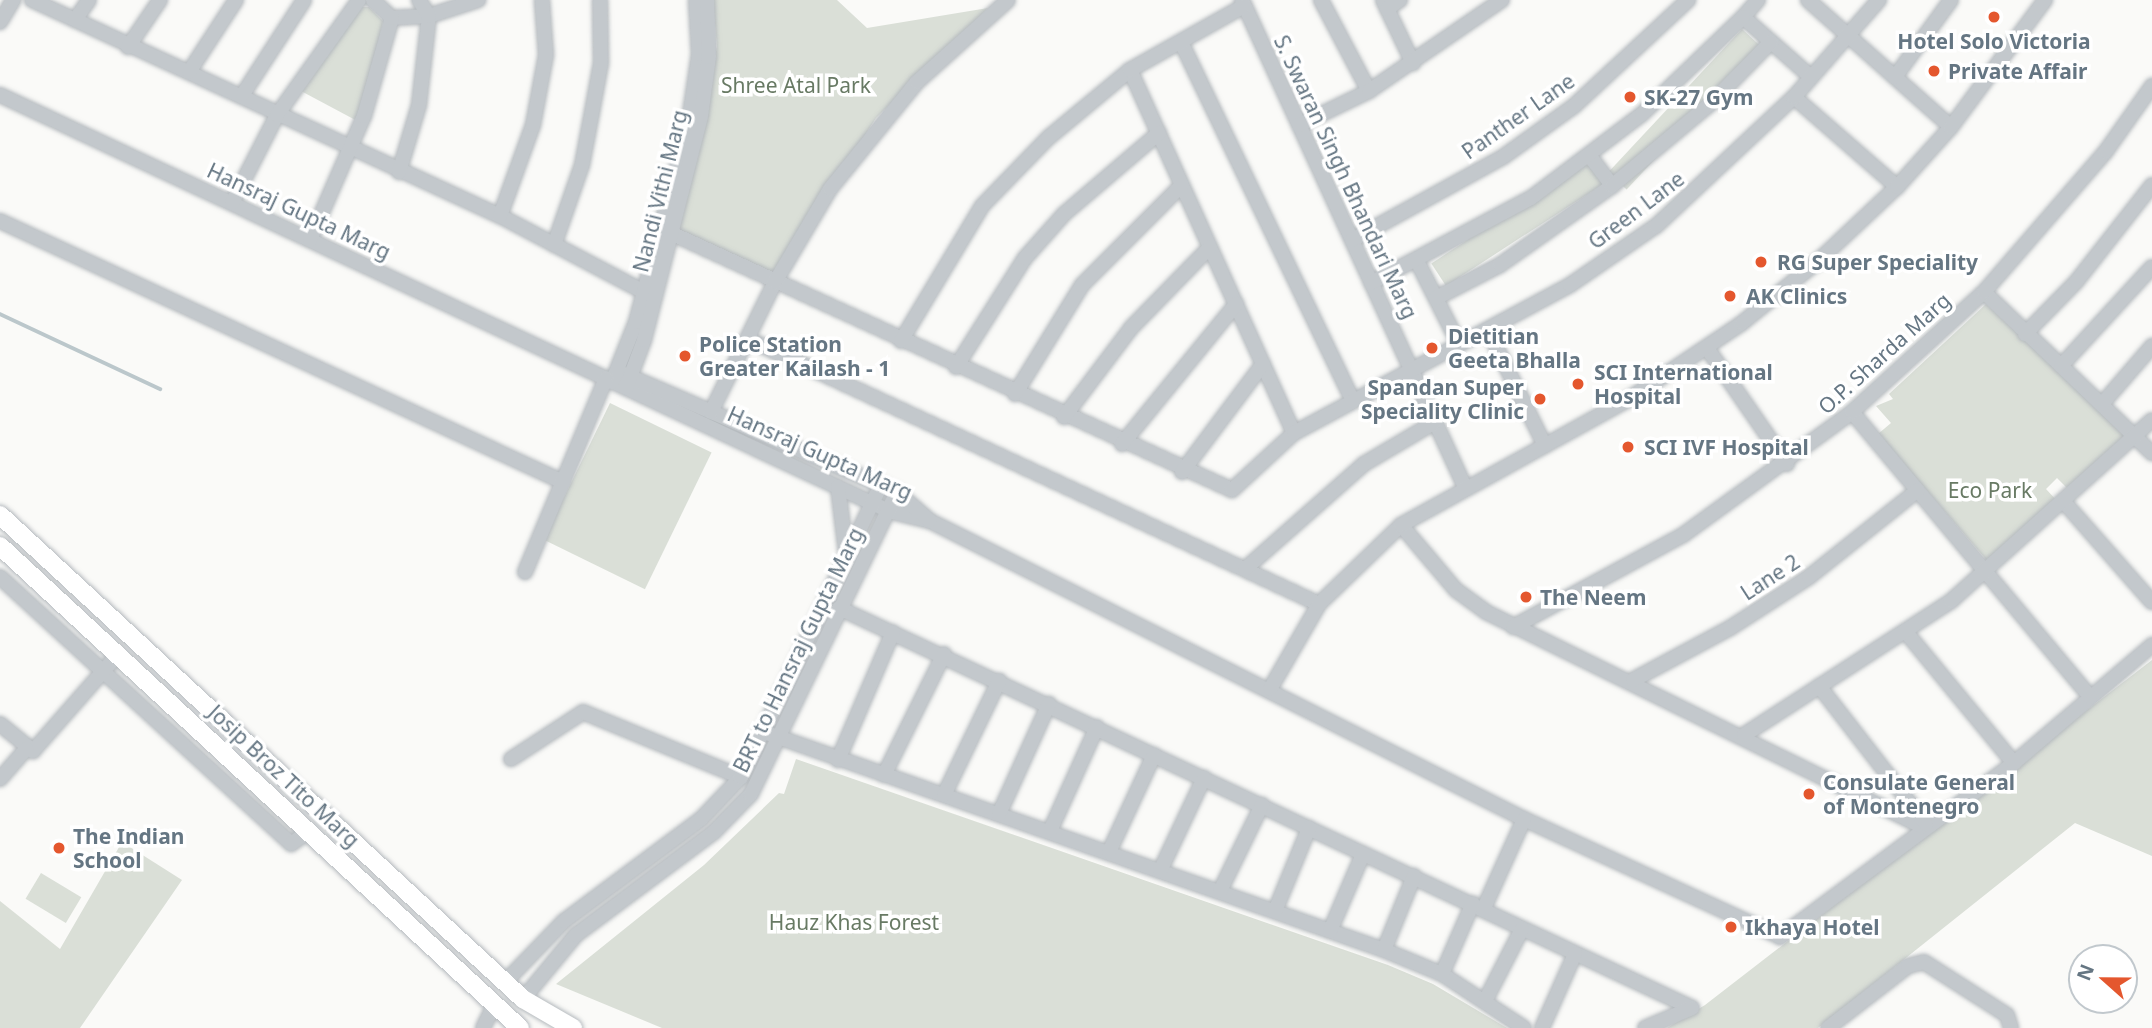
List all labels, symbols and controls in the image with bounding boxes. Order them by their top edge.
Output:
marker: Hotel Solo Victoria [1986,9,2002,25]
place label: Hotel Solo Victoria [1897,28,2091,54]
street label: S. Swaran Singh Bhandari Marg [1269,31,1423,323]
place label: Private Affair [1948,58,2087,84]
marker: Private Affair [1926,63,1942,79]
street label: Panther Lane [1457,68,1579,164]
park label: Shree Atal Park [721,72,871,98]
place label: SK-27 Gym [1644,84,1753,110]
marker: SK-27 Gym [1622,89,1638,105]
street label: Nandi Vithi Marg [628,107,692,275]
street label: Hansraj Gupta Marg [203,157,395,265]
street label: Green Lane [1583,166,1689,254]
place label: RG Super Speciality [1777,249,1978,275]
marker: RG Super Speciality [1751,252,1771,272]
place label: AK Clinics [1746,283,1847,309]
marker: AK Clinics [1720,286,1740,306]
street label: O.P. Sharda Marg [1813,287,1955,419]
place label: Dietitian Geeta Bhalla [1448,323,1581,373]
place label: Police Station Greater Kailash - 1 [699,331,890,381]
marker: Dietitian Geeta Bhalla [1422,338,1442,358]
marker: Police Station Greater Kailash - 1 [677,348,693,364]
place label: SCI International Hospital [1594,359,1773,409]
place label: Spandan Super Speciality Clinic [1361,374,1524,424]
marker: SCI International Hospital [1568,374,1588,394]
marker: Spandan Super Speciality Clinic [1530,389,1550,409]
street label: Hansraj Gupta Marg [724,401,916,505]
place label: SCI IVF Hospital [1644,434,1809,460]
marker: SCI IVF Hospital [1618,437,1638,457]
park label: Eco Park [1948,477,2032,503]
street label: BRT to Hansraj Gupta Marg [728,524,868,776]
street label: Lane 2 [1736,549,1804,605]
place label: The Neem [1540,584,1646,610]
marker: The Neem [1518,589,1534,605]
street label: Josip Broz Tito Marg [203,700,365,852]
place label: Consulate General of Montenegro [1823,769,2015,819]
marker: Consulate General of Montenegro [1801,786,1817,802]
place label: The Indian School [73,823,184,873]
marker: The Indian School [51,840,67,856]
park label: Hauz Khas Forest [769,909,939,935]
place label: Ikhaya Hotel [1745,914,1880,940]
marker: Ikhaya Hotel [1723,919,1739,935]
north arrow [2068,944,2138,1014]
text: N [2070,960,2100,984]

